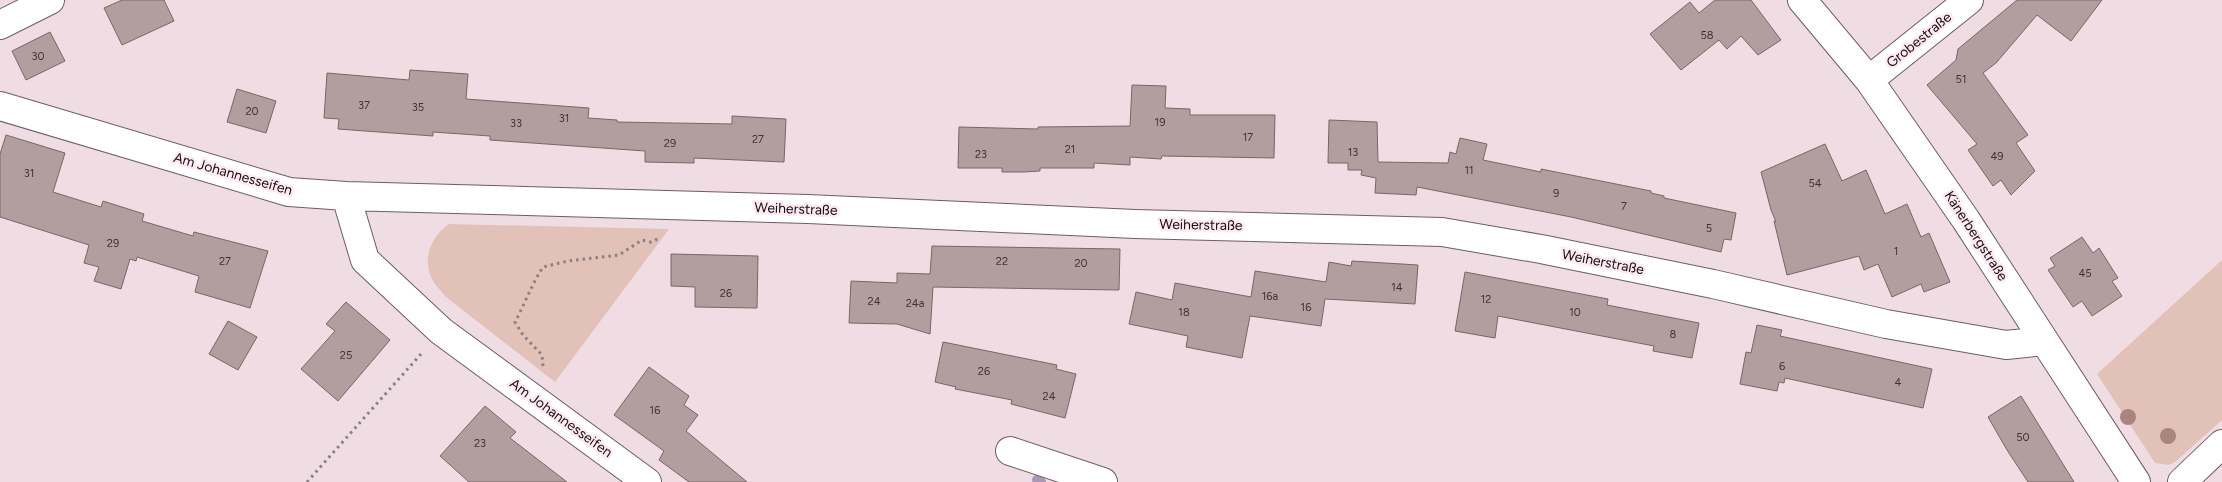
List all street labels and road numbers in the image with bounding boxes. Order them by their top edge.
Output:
street label: Grobestraße [1883,8,1955,71]
street label: Am Johannesseifen [172,149,295,199]
street label: Känerbergstraße [1941,188,2012,284]
street label: Weiherstraße [754,199,838,219]
street label: Weiherstraße [1159,216,1243,234]
street label: Weiherstraße [1561,246,1646,278]
street label: Am Johannesseifen [506,375,616,461]

